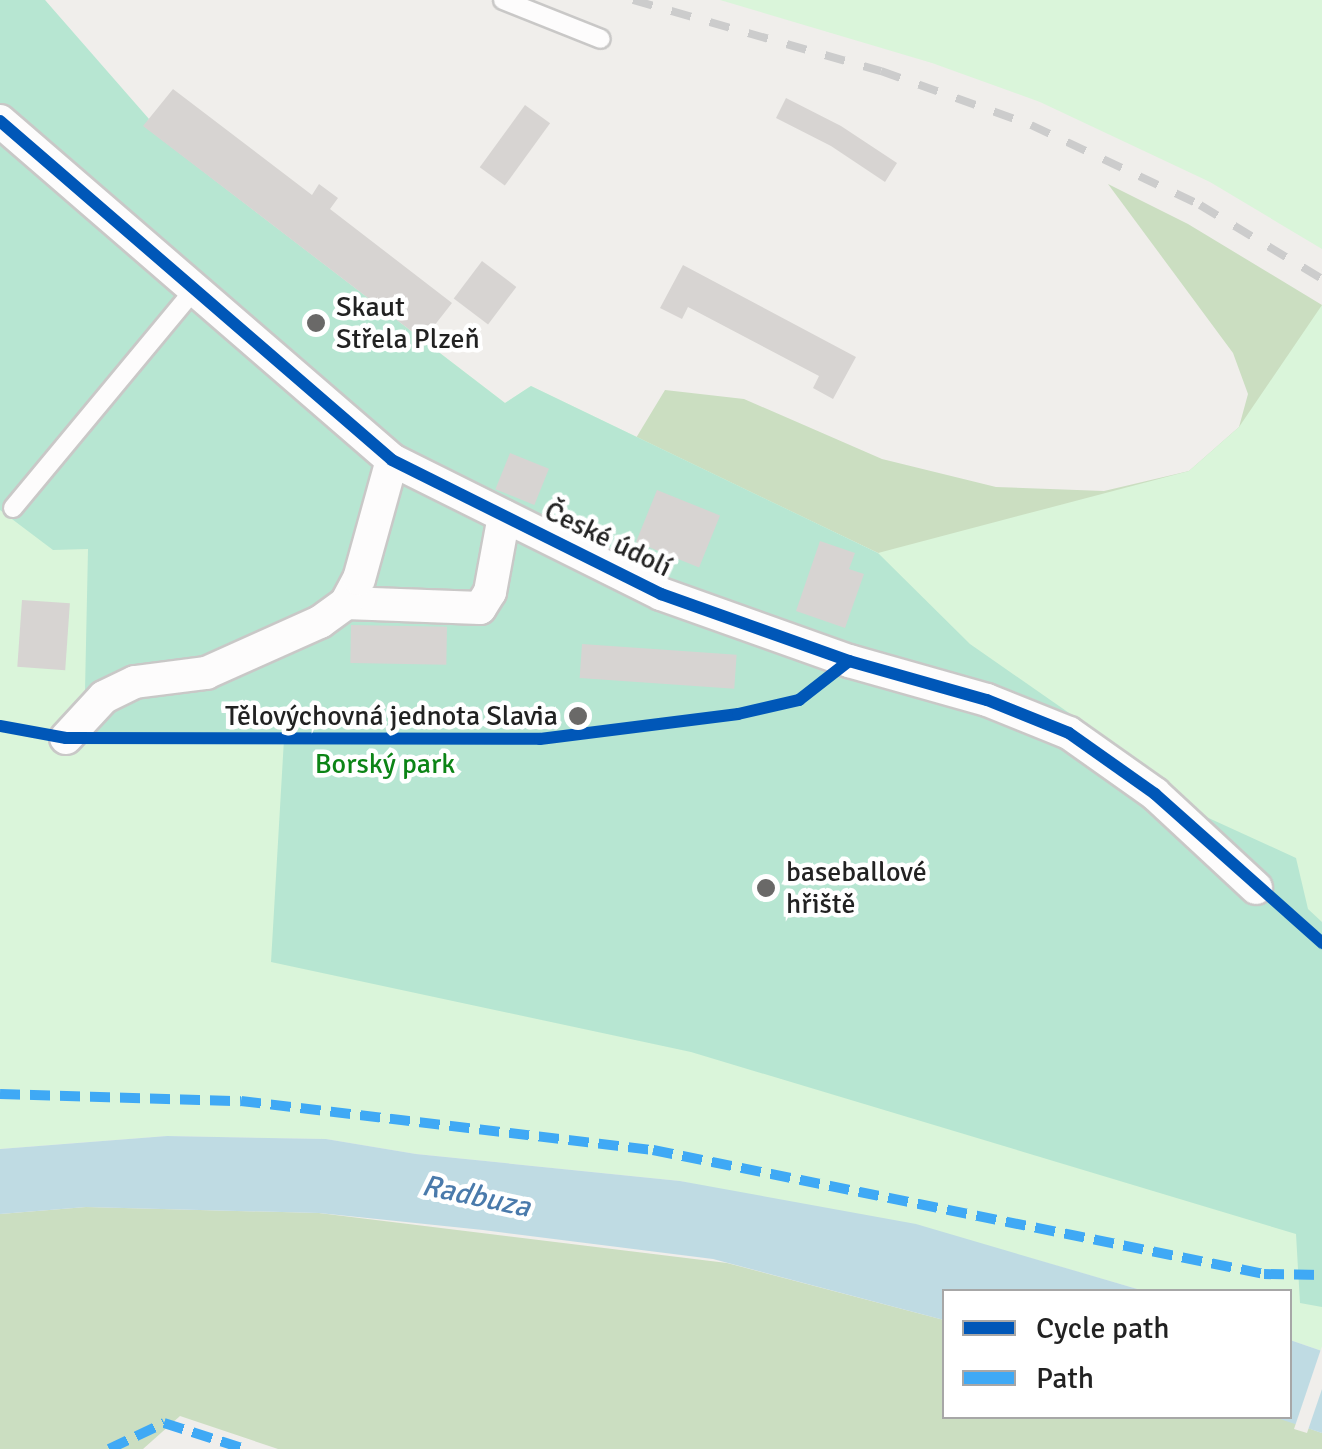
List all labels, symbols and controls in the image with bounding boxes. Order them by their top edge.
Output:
place label: Skaut Střela Plzeň [336,290,480,356]
marker: Skaut Střela Plzeň [305,312,327,334]
street label: České údolí [539,494,677,584]
place label: Tělovýchovná jednota Slavia [225,699,558,733]
marker: Tělovýchovná jednota Slavia [567,705,589,727]
park label: Borský park [315,747,455,781]
place label: baseballové hřiště [786,855,927,921]
marker: baseballové hřiště [755,877,777,899]
water label: Radbuza [419,1168,533,1226]
legend [942,1289,1292,1419]
text: Cycle path [1036,1310,1170,1347]
text: Path [1036,1360,1094,1397]

